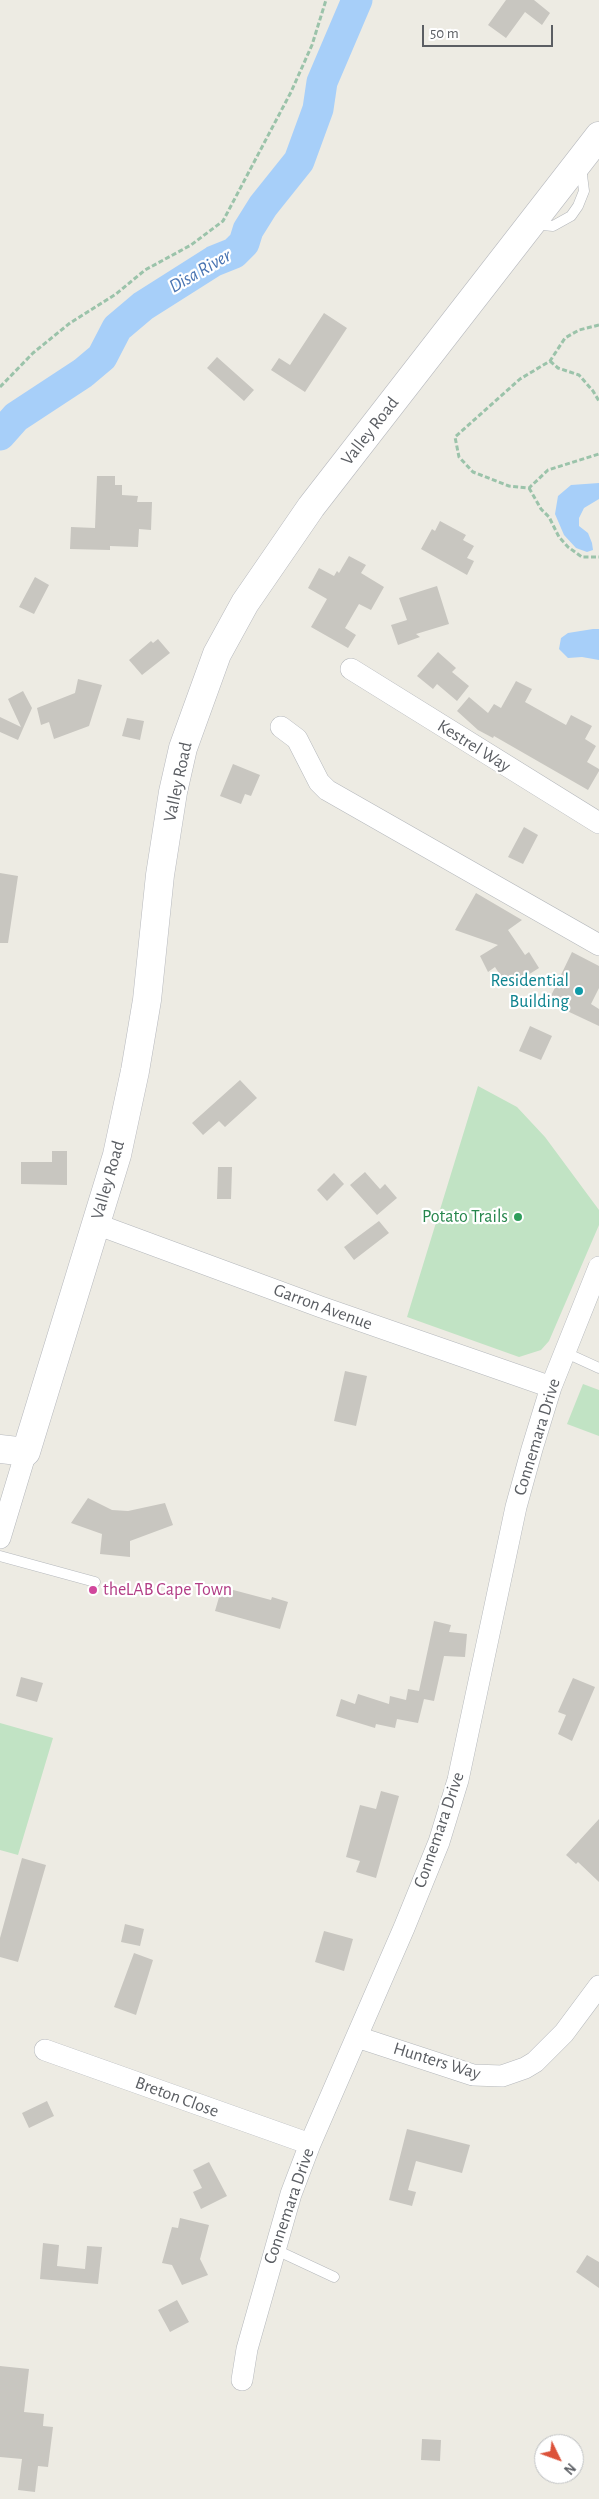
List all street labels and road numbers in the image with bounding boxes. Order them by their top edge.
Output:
street label: Valley Road [337,392,403,470]
street label: Kestrel Way [433,715,515,777]
street label: Valley Road [159,740,197,824]
street label: Valley Road [86,1138,130,1222]
street label: Garron Avenue [271,1279,375,1335]
street label: Connemara Drive [509,1376,565,1498]
street label: Connemara Drive [409,1769,469,1891]
street label: Hunters Way [391,2037,483,2085]
street label: Breton Close [132,2072,222,2122]
street label: Connemara Drive [259,2145,319,2267]

